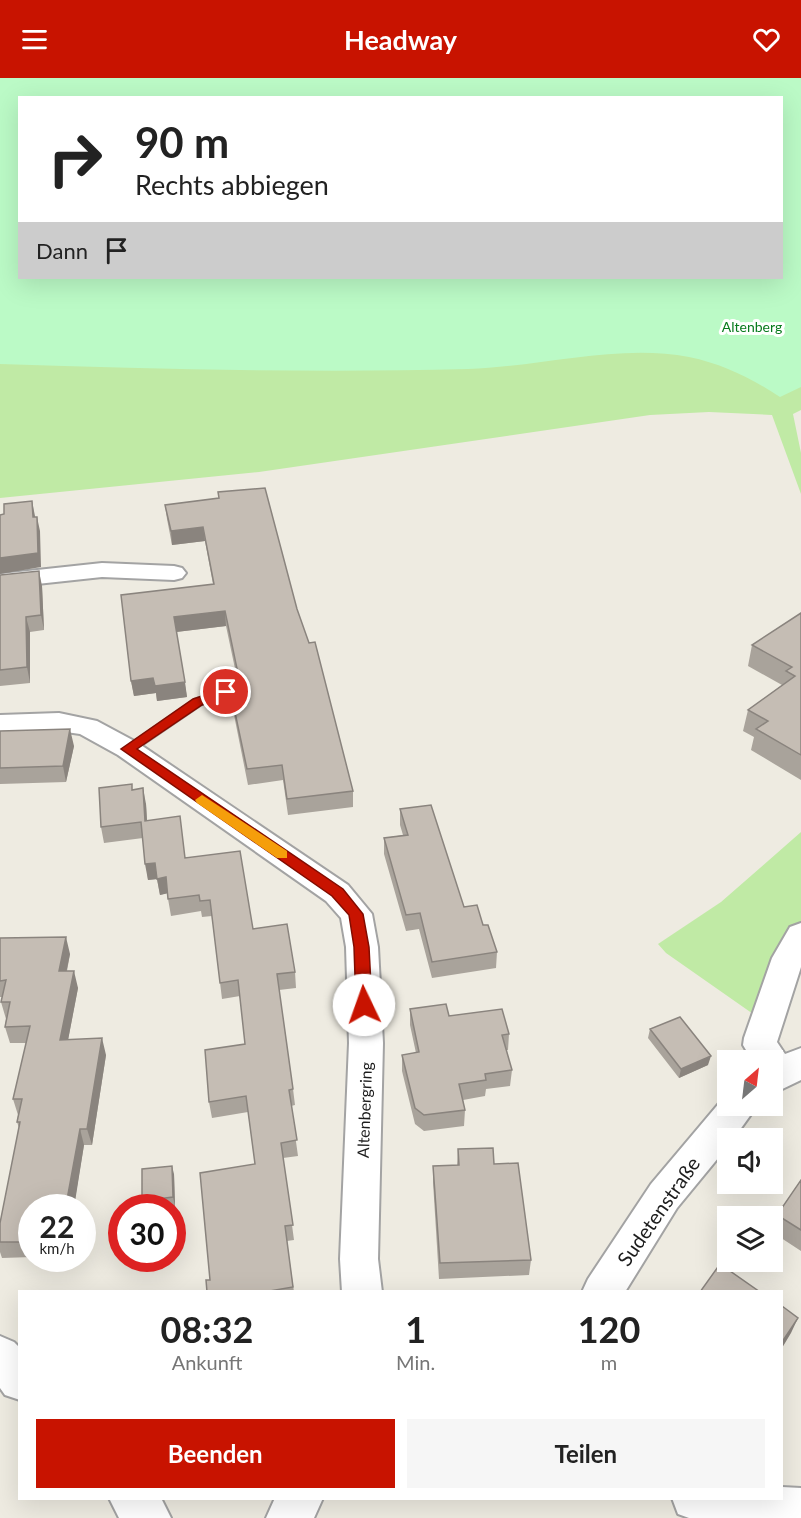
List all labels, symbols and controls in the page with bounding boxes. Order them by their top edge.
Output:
icon: menu [18,23,51,56]
text: Headway [344,23,457,56]
icon: heart [750,23,783,56]
text: 90 m [135,117,229,167]
icon: right [36,120,114,198]
text: Rechts abbiegen [135,168,329,201]
icon: arrive [100,234,133,267]
text: Dann [36,237,88,264]
park label: Altenberg [722,318,782,335]
pin [200,666,251,717]
icon: arrive [209,675,242,708]
position arrow [332,973,396,1037]
north arrow [717,1050,783,1116]
map controls [717,1050,783,1272]
street label: Altenbergring [353,1062,375,1158]
button: sound [717,1128,783,1194]
street label: Sudetenstraße [612,1152,704,1270]
speed limit sign: 30 [108,1194,186,1272]
button: layers [717,1206,783,1272]
text: 22 [40,1208,74,1244]
text: km/h [39,1239,75,1257]
text: 08:32 [161,1307,253,1351]
text: 1 [405,1307,426,1351]
text: 120 [578,1307,640,1351]
text: Ankunft [172,1350,242,1374]
text: Min. [396,1350,435,1374]
text: m [601,1350,617,1374]
button: Beenden [36,1419,395,1488]
button: Teilen [407,1419,765,1488]

